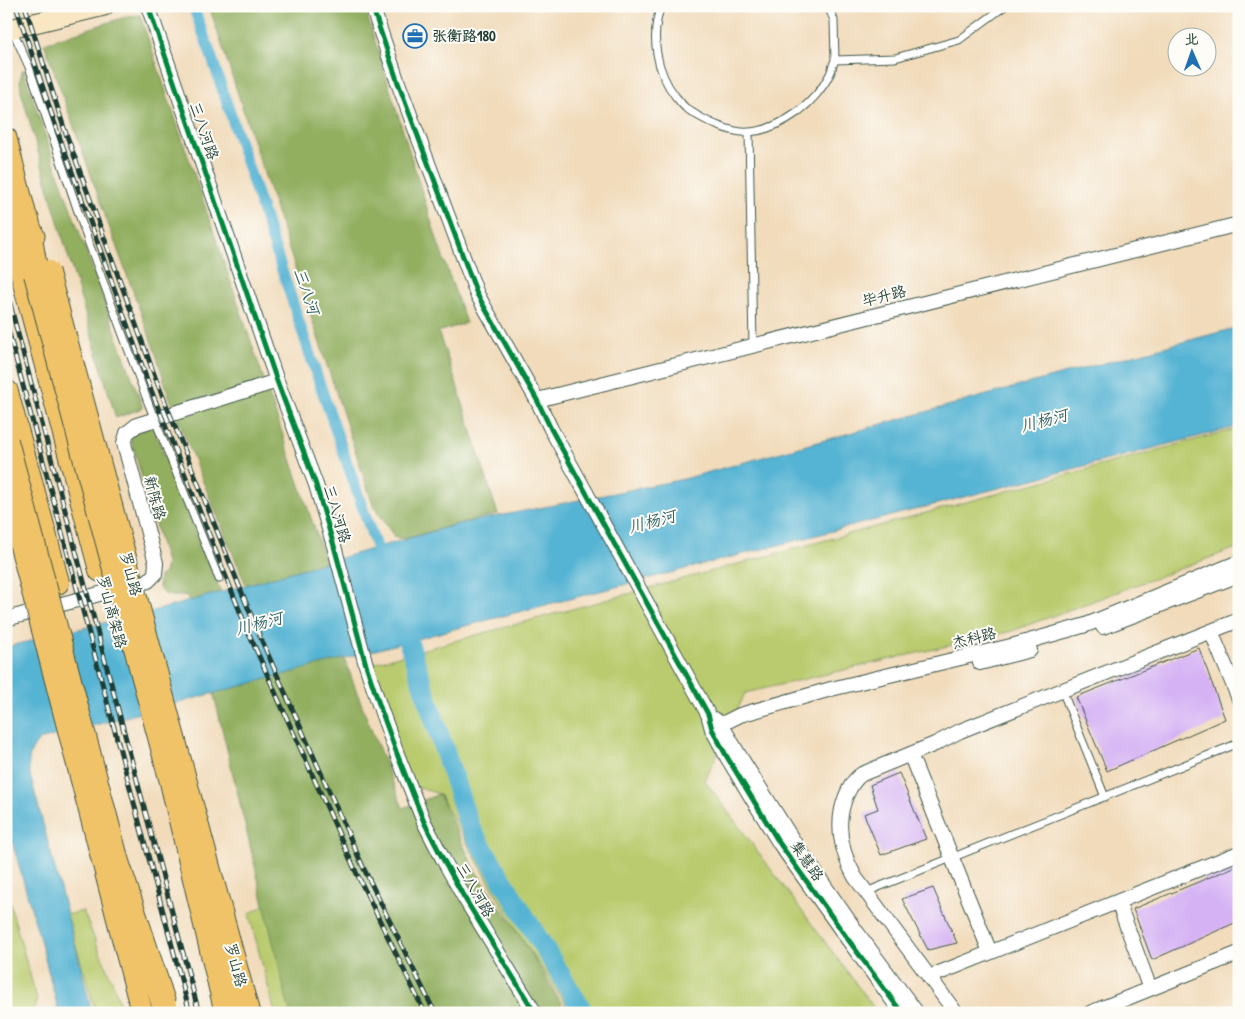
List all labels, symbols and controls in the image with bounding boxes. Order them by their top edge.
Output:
office icon: 张衡路180 [402,23,428,49]
place label: 张衡路180 [432,25,496,46]
north arrow [1168,28,1218,78]
text: 北 [1184,29,1199,48]
street label: 三八河路 [185,99,224,163]
water label: 三八河 [289,265,326,320]
street label: 毕升路 [859,280,908,311]
water label: 川杨河 [1018,402,1073,437]
street label: 新陈路 [140,473,171,522]
street label: 三八河路 [319,482,356,546]
water label: 川杨河 [626,503,681,538]
street label: 罗山路 [116,549,147,598]
street label: 罗山高架路 [93,573,132,651]
water label: 川杨河 [233,605,288,640]
street label: 杰科路 [949,622,998,653]
street label: 集慧路 [786,836,829,885]
street label: 三八河路 [451,859,500,921]
street label: 罗山路 [221,940,252,989]

